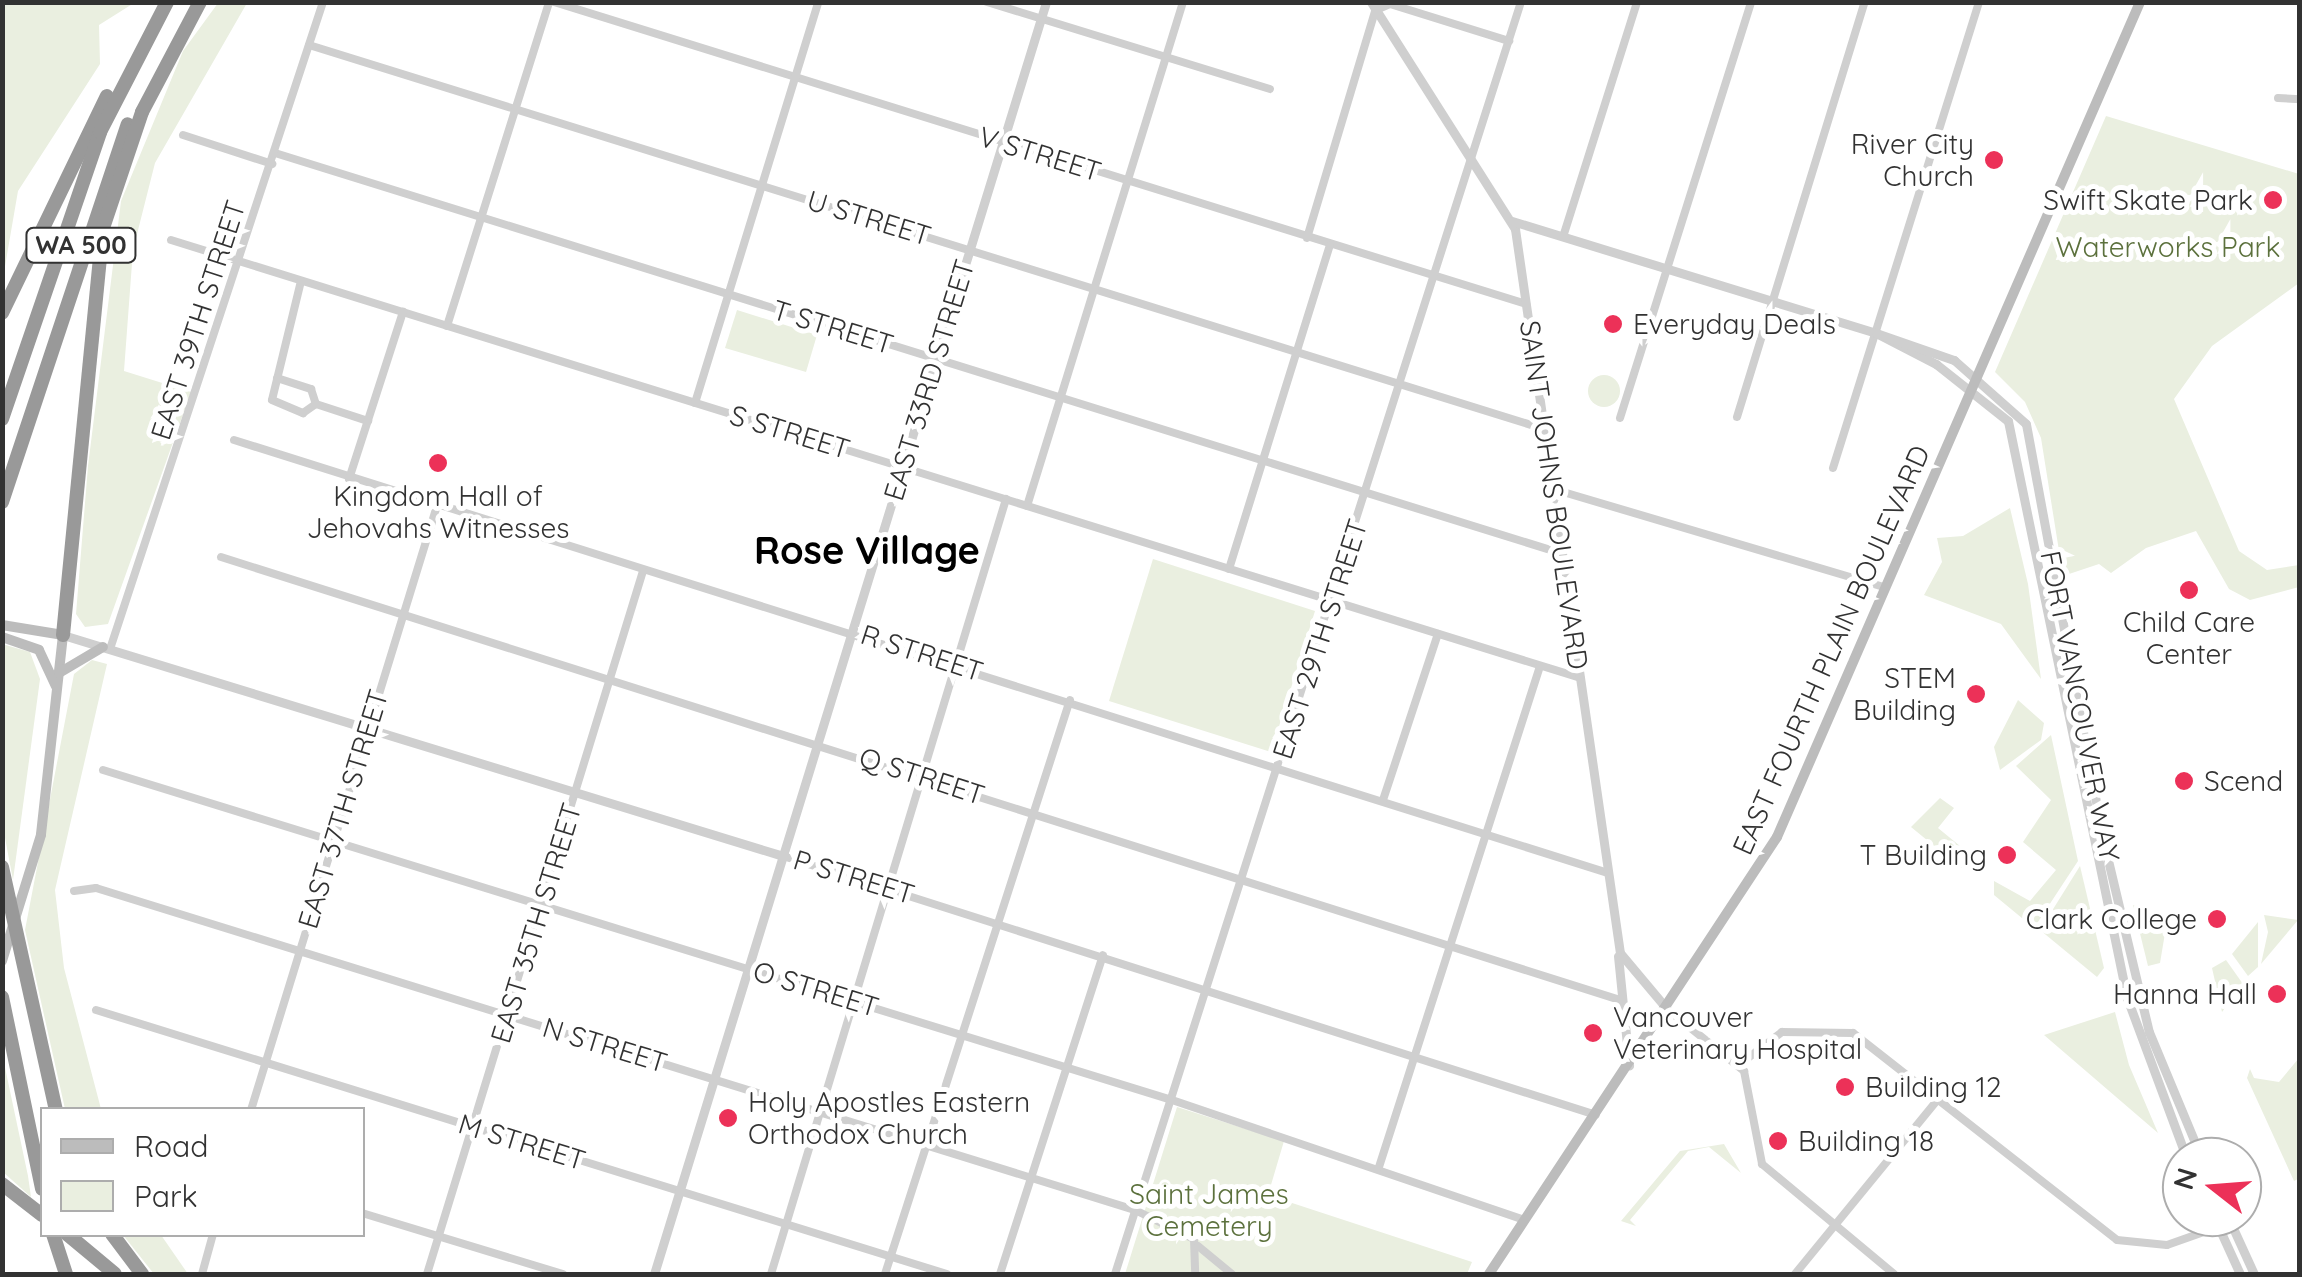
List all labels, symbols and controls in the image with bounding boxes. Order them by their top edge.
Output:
street label: V STREET [975,119,1105,189]
place label: River City Church [1851,127,1974,193]
marker: River City Church [1983,149,2005,171]
street label: U STREET [803,183,935,253]
place label: Swift Skate Park [2043,183,2253,217]
marker: Swift Skate Park [2262,189,2284,211]
street label: EAST 39TH STREET [143,196,253,444]
road number: WA 500 [23,225,138,265]
park label: Waterworks Park [2056,230,2280,264]
street label: EAST 33RD STREET [876,255,982,505]
street label: T STREET [768,293,898,361]
place label: Everyday Deals [1633,307,1836,341]
marker: Everyday Deals [1602,313,1624,335]
street label: SAINT JOHNS BOULEVARD [1513,318,1595,672]
street label: S STREET [726,398,854,466]
street label: EAST FOURTH PLAIN BOULEVARD [1725,440,1937,860]
marker: Kingdom Hall of Jehovahs Witnesses [427,452,449,474]
place label: Kingdom Hall of Jehovahs Witnesses [307,479,569,545]
street label: EAST 29TH STREET [1265,515,1375,763]
district label: Rose Village [754,528,980,574]
street label: FORT VANCOUVER WAY [2033,548,2127,864]
marker: Child Care Center [2178,579,2200,601]
place label: Child Care Center [2123,605,2255,671]
street label: R STREET [857,617,987,689]
place label: STEM Building [1853,661,1956,727]
marker: STEM Building [1965,683,1987,705]
street label: EAST 37TH STREET [291,685,395,933]
street label: Q STREET [855,740,989,812]
place label: Scend [2204,764,2283,798]
marker: Scend [2173,770,2195,792]
street label: EAST 35TH STREET [484,799,588,1047]
place label: T Building [1860,838,1987,872]
street label: P STREET [790,843,918,911]
marker: T Building [1996,844,2018,866]
place label: Clark College [2026,902,2197,936]
marker: Clark College [2206,908,2228,930]
street label: O STREET [749,954,883,1024]
place label: Hanna Hall [2113,977,2257,1011]
marker: Hanna Hall [2266,983,2288,1005]
place label: Vancouver Veterinary Hospital [1613,1000,1862,1066]
street label: N STREET [539,1010,671,1080]
marker: Vancouver Veterinary Hospital [1582,1022,1604,1044]
place label: Building 12 [1865,1070,2001,1104]
marker: Building 12 [1834,1076,1856,1098]
place label: Holy Apostles Eastern Orthodox Church [748,1085,1030,1151]
legend [40,1107,365,1237]
street label: M STREET [454,1107,590,1177]
marker: Holy Apostles Eastern Orthodox Church [717,1107,739,1129]
place label: Building 18 [1798,1124,1934,1158]
text: Road [134,1127,208,1165]
marker: Building 18 [1767,1130,1789,1152]
north arrow [2162,1137,2262,1237]
text: N [2165,1164,2204,1194]
text: Park [134,1177,198,1215]
park label: Saint James Cemetery [1129,1177,1289,1243]

